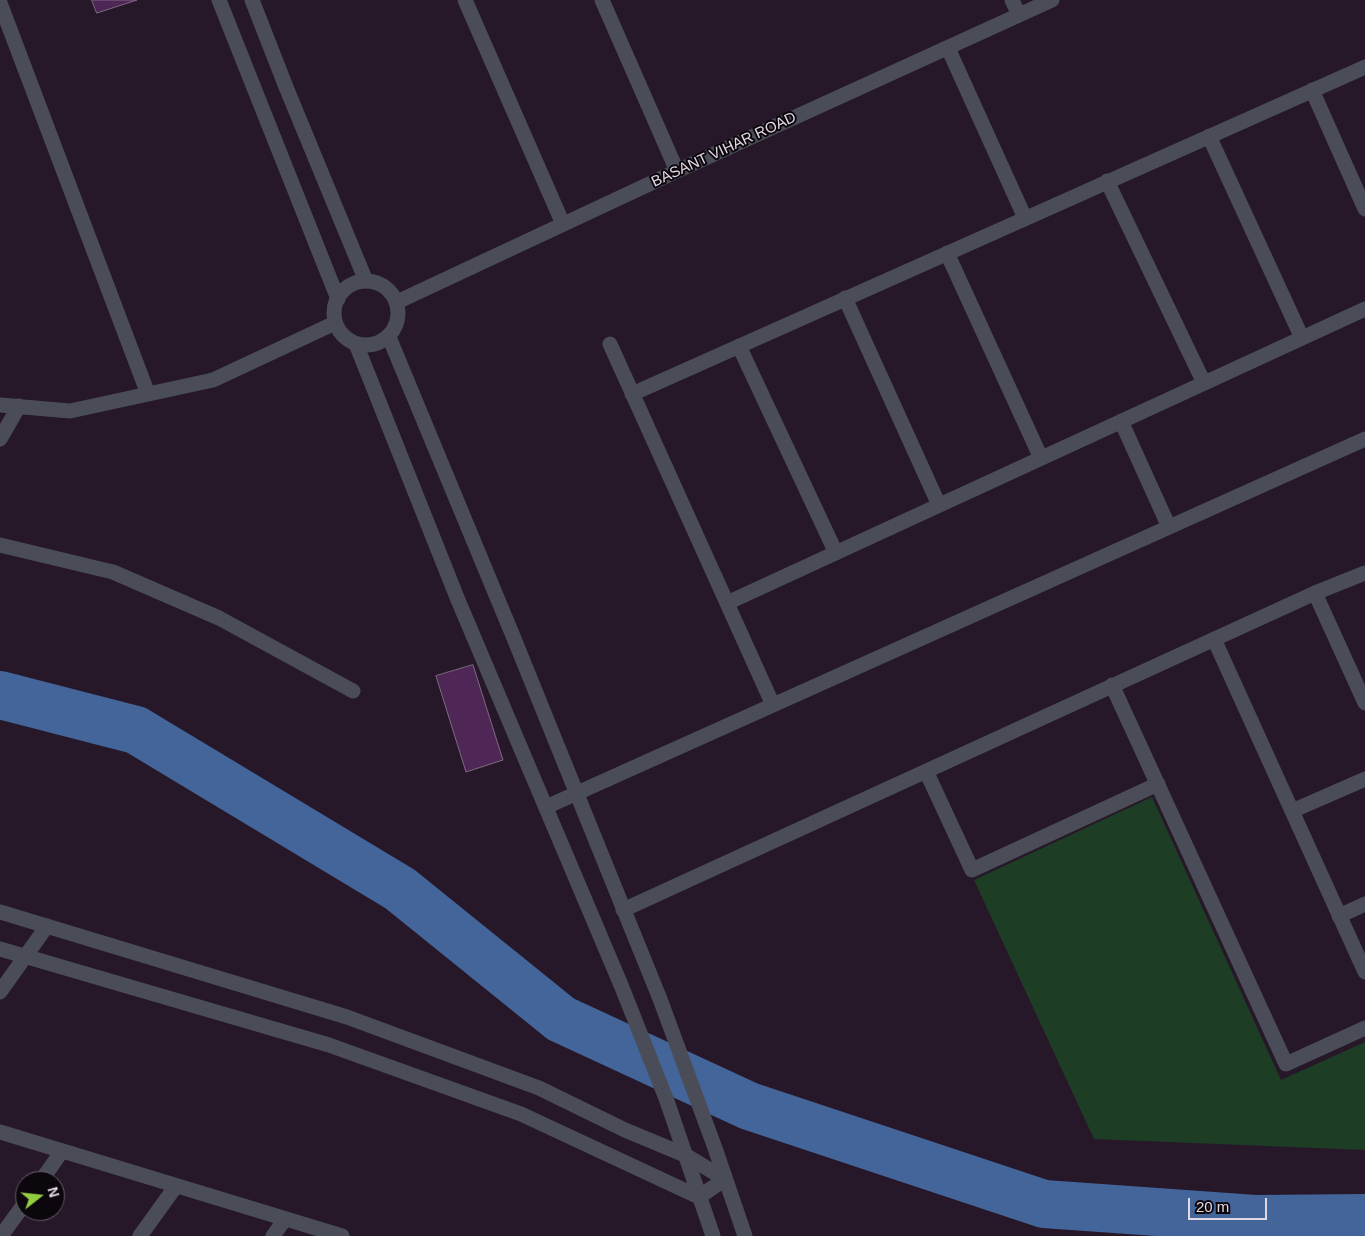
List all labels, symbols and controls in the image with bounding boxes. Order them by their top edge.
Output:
street label: BASANT VIHAR ROAD [649,109,799,191]
north arrow [15,1171,65,1221]
text: N [44,1185,63,1199]
scale bar [1190,1188,1269,1220]
text: 20 m [1196,1198,1229,1215]

